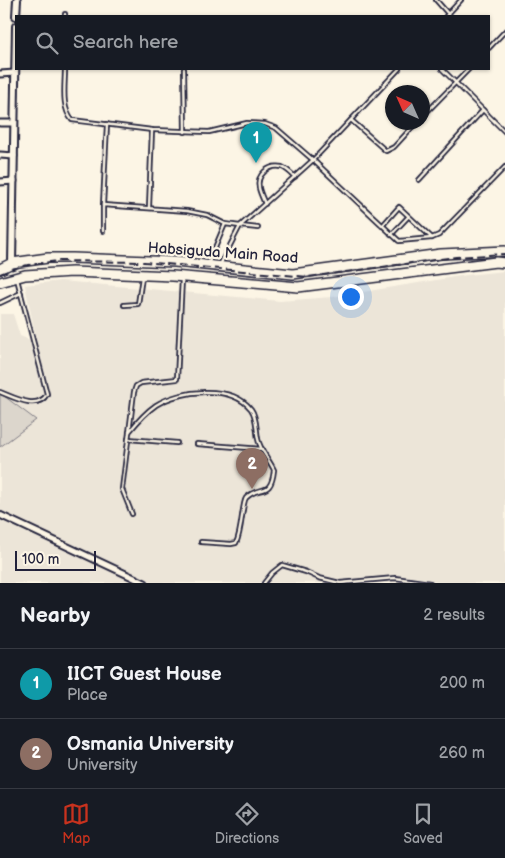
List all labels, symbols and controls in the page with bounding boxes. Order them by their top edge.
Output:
search box [15,15,490,70]
icon: search [33,29,61,57]
text: Search here [73,31,178,54]
north arrow [385,85,430,130]
pin: 1 [240,122,272,163]
street label: Habsiguda Main Road [147,238,299,268]
your location [338,284,364,310]
pin: 2 [236,448,268,489]
scale bar [15,548,96,571]
text: 100 m [22,551,59,568]
text: Nearby [20,603,90,628]
text: 2 results [423,606,485,625]
text: IICT Guest House [67,663,222,686]
text: 1 [33,674,39,693]
text: 200 m [439,674,485,693]
text: Place [67,686,108,705]
text: Osmania University [67,733,234,756]
text: 2 [31,744,41,763]
text: 260 m [439,744,485,763]
text: University [67,756,138,775]
tab: Map [62,800,90,847]
tab: Directions [215,800,279,847]
tab: Saved [403,800,443,847]

